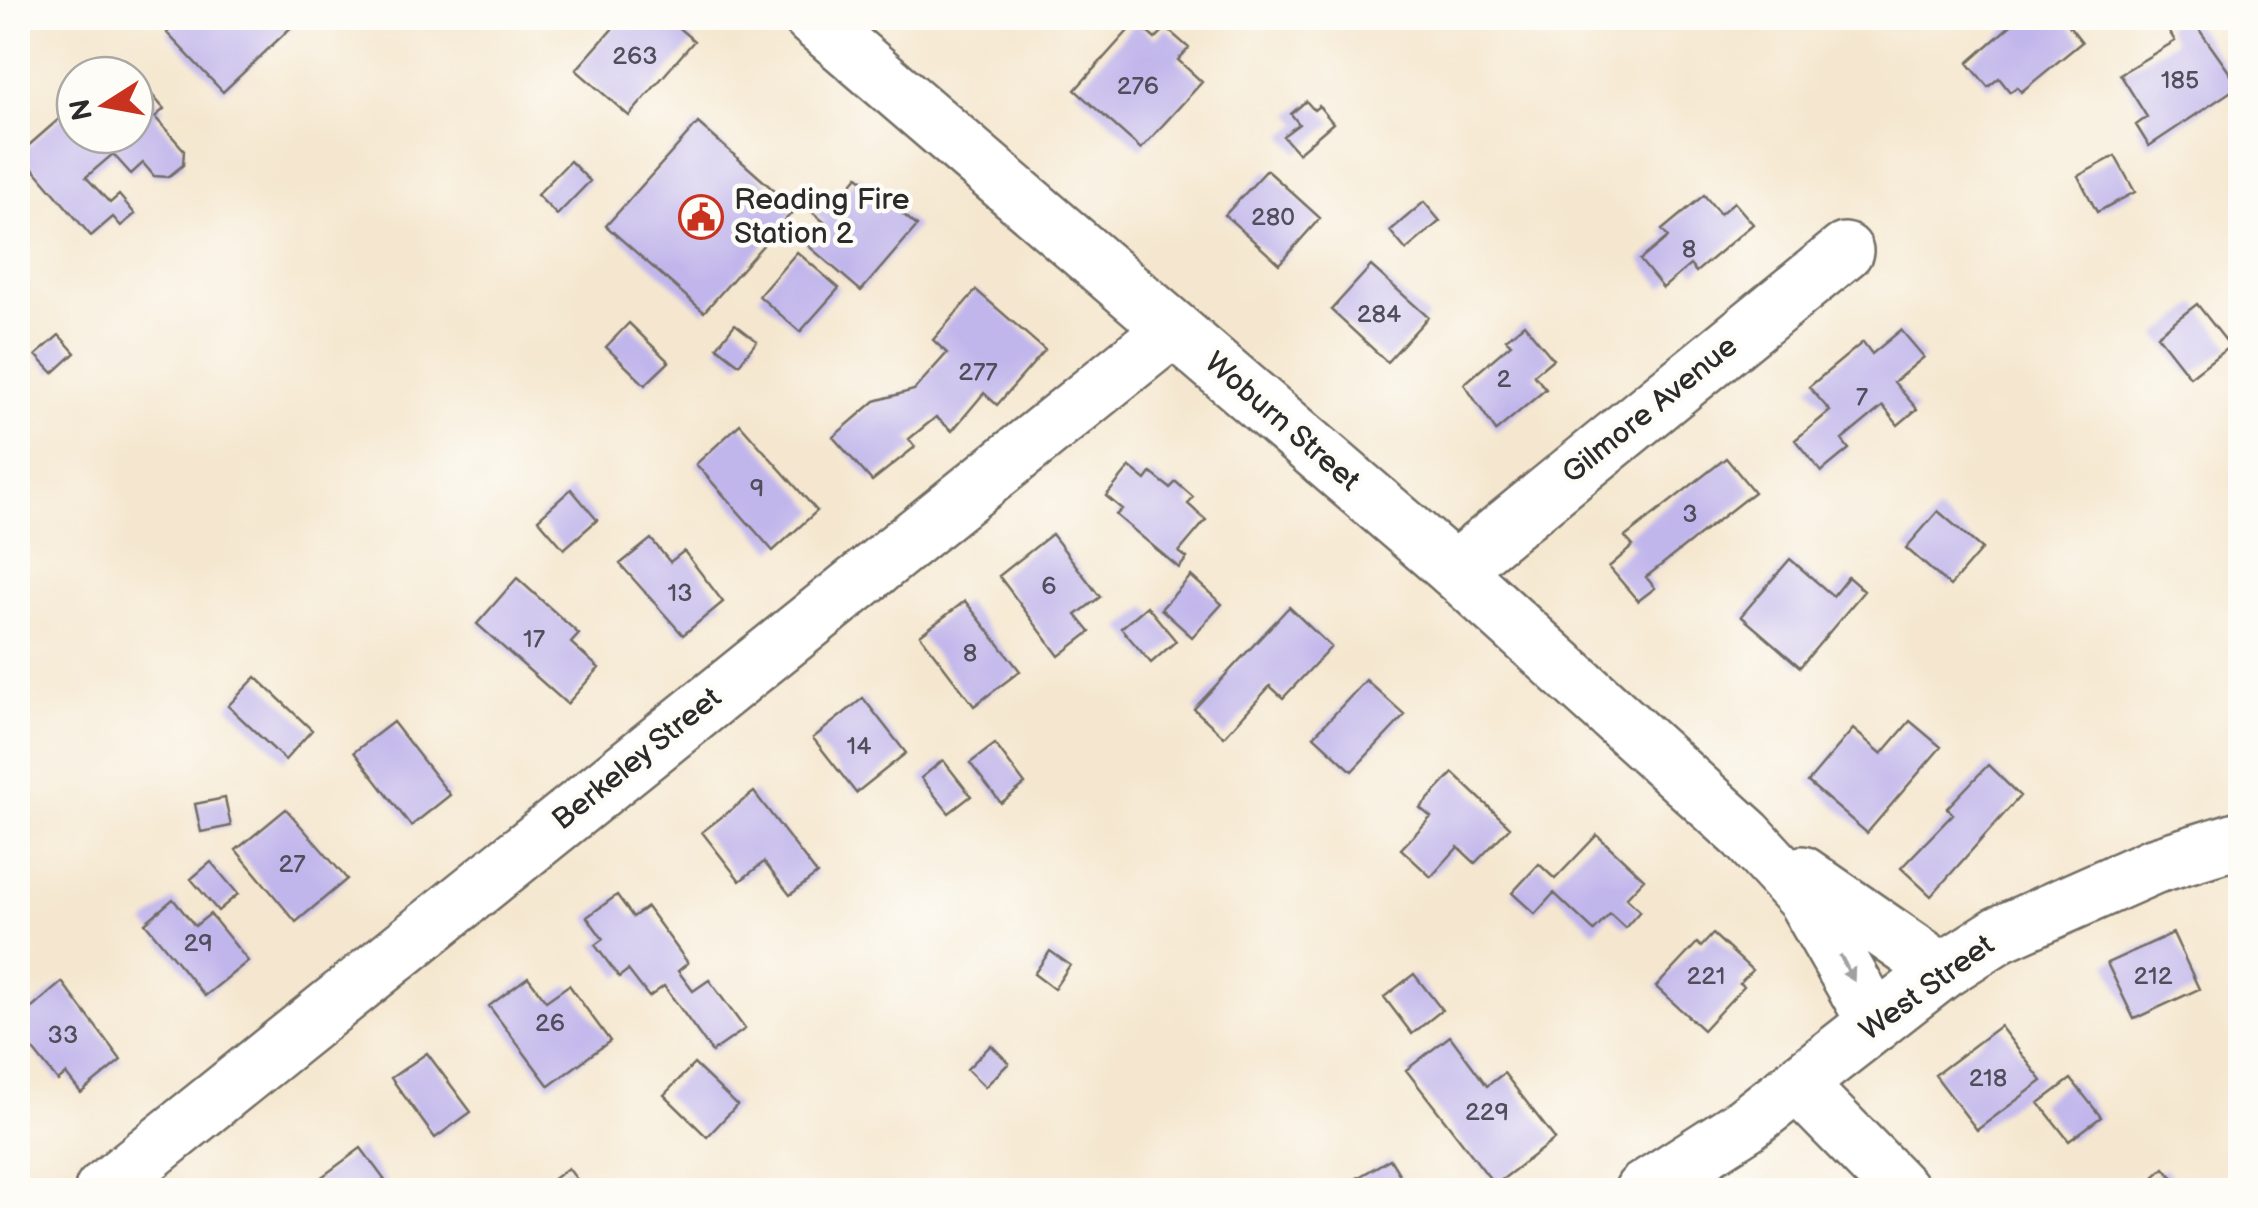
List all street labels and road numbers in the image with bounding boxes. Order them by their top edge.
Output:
street label: Gilmore Avenue [1555,328,1745,492]
street label: Woburn Street [1197,345,1367,499]
street label: Berkeley Street [545,680,729,838]
street label: West Street [1853,927,2001,1049]

